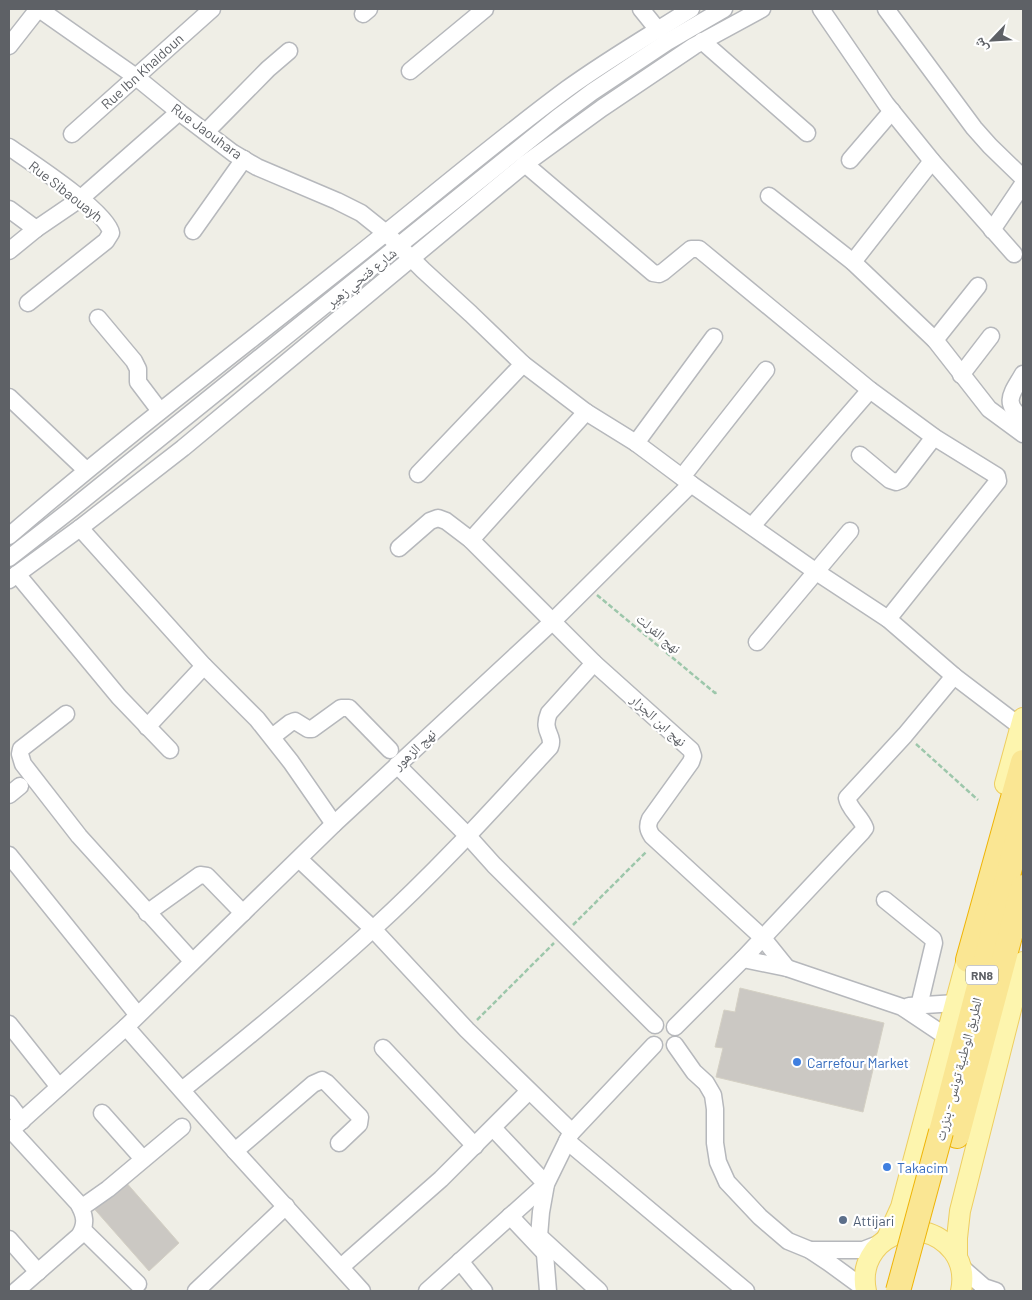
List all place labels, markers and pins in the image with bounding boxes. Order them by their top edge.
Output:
place label: Carrefour Market [807,1054,909,1071]
marker: Carrefour Market [791,1056,803,1068]
place label: Takacim [897,1159,948,1176]
marker: Takacim [881,1161,893,1173]
place label: Attijari [853,1212,894,1229]
marker: Attijari [837,1214,849,1226]

